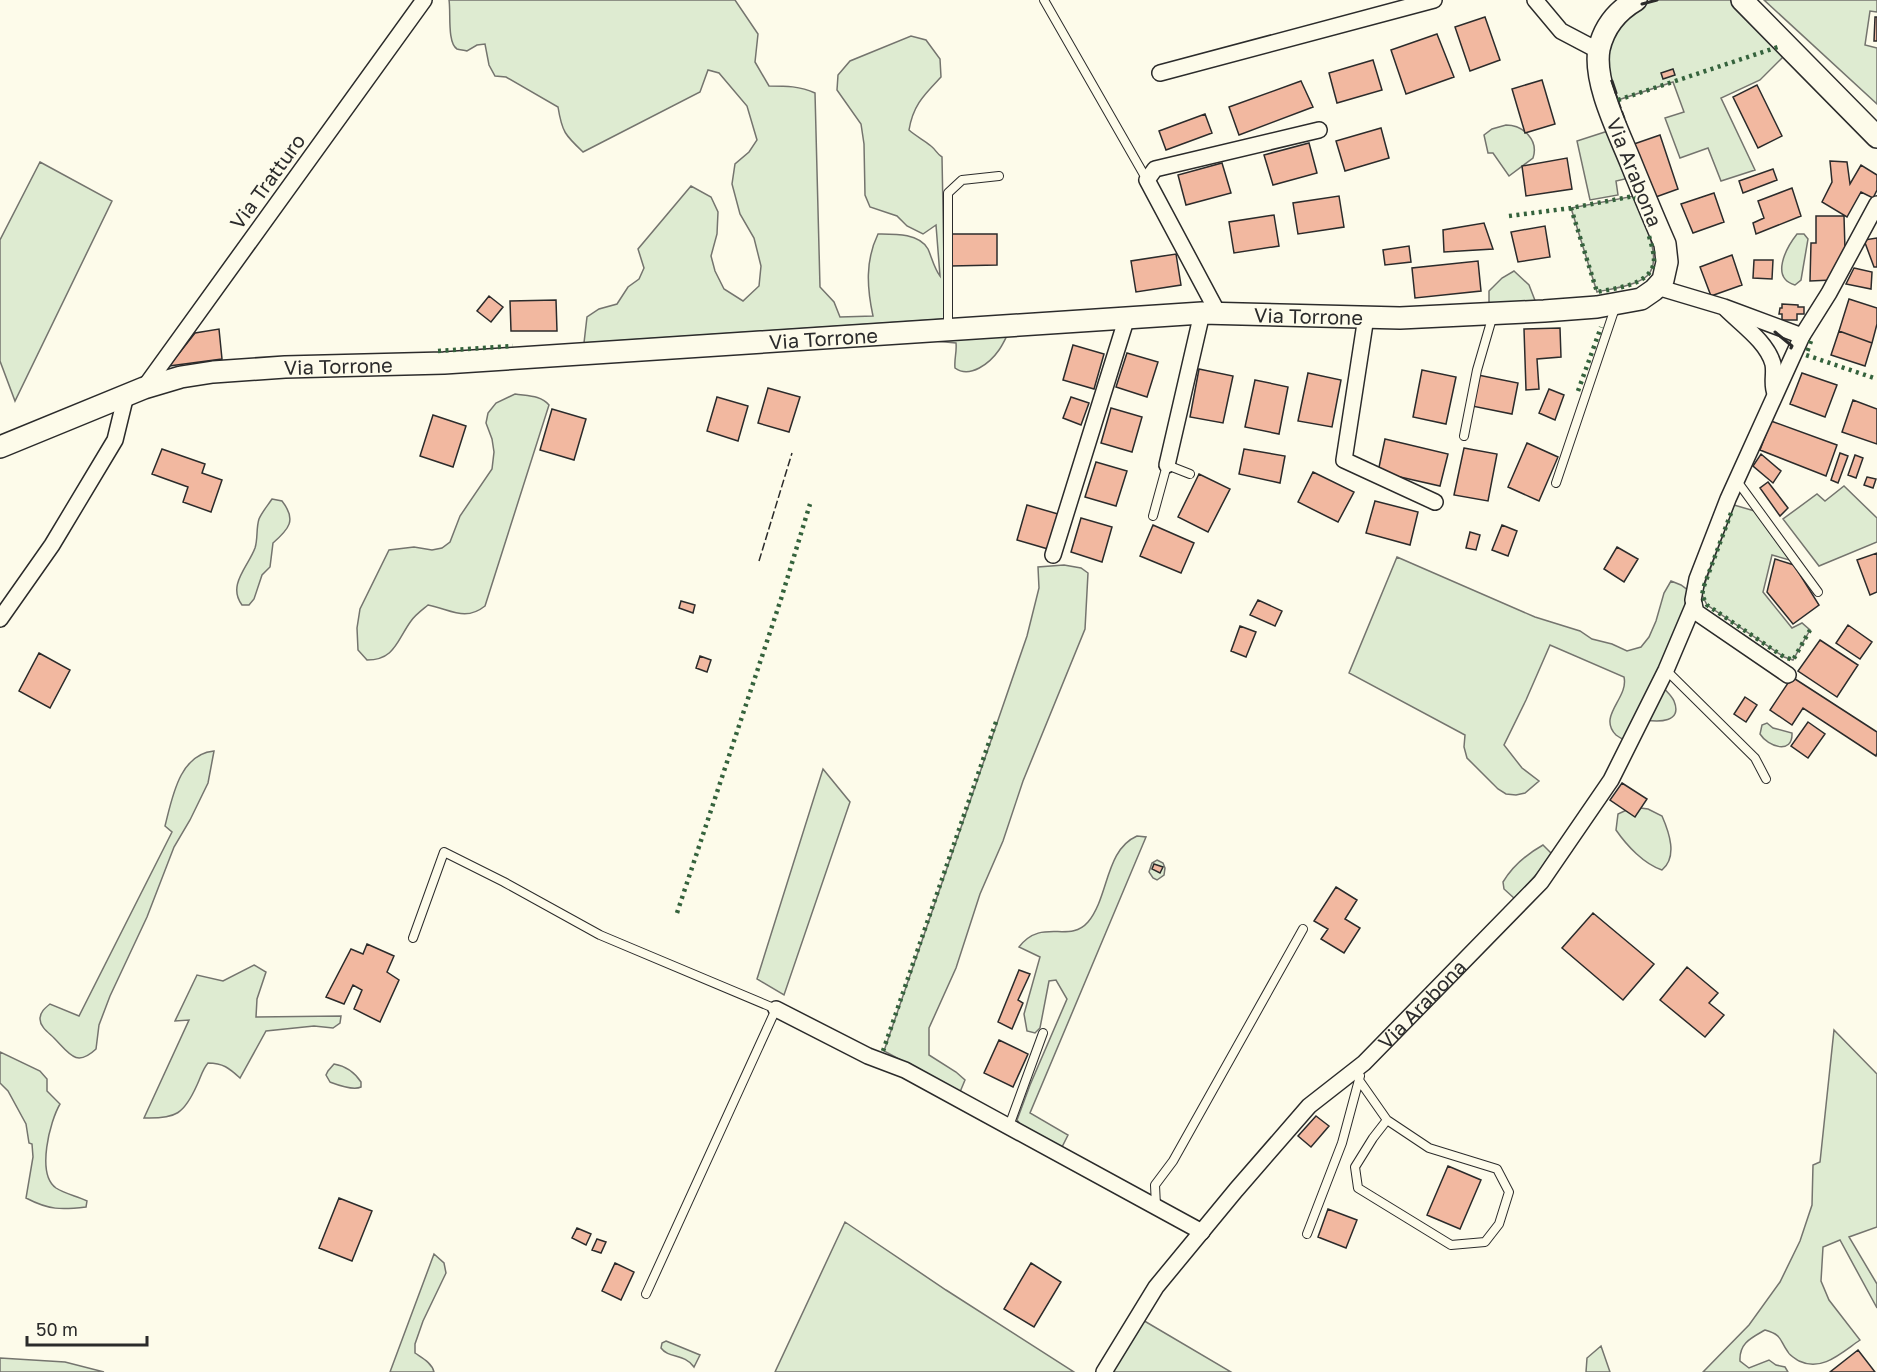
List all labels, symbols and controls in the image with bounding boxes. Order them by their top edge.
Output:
street label: Via Arabona [1602,114,1668,230]
street label: Via Tratturo [224,129,310,233]
street label: Via Torrone [1254,302,1363,329]
street label: Via Torrone [768,322,879,354]
street label: Via Torrone [283,352,393,379]
street label: Via Arabona [1373,954,1471,1054]
scale bar [27,1309,147,1347]
text: 50 m [36,1318,78,1340]

